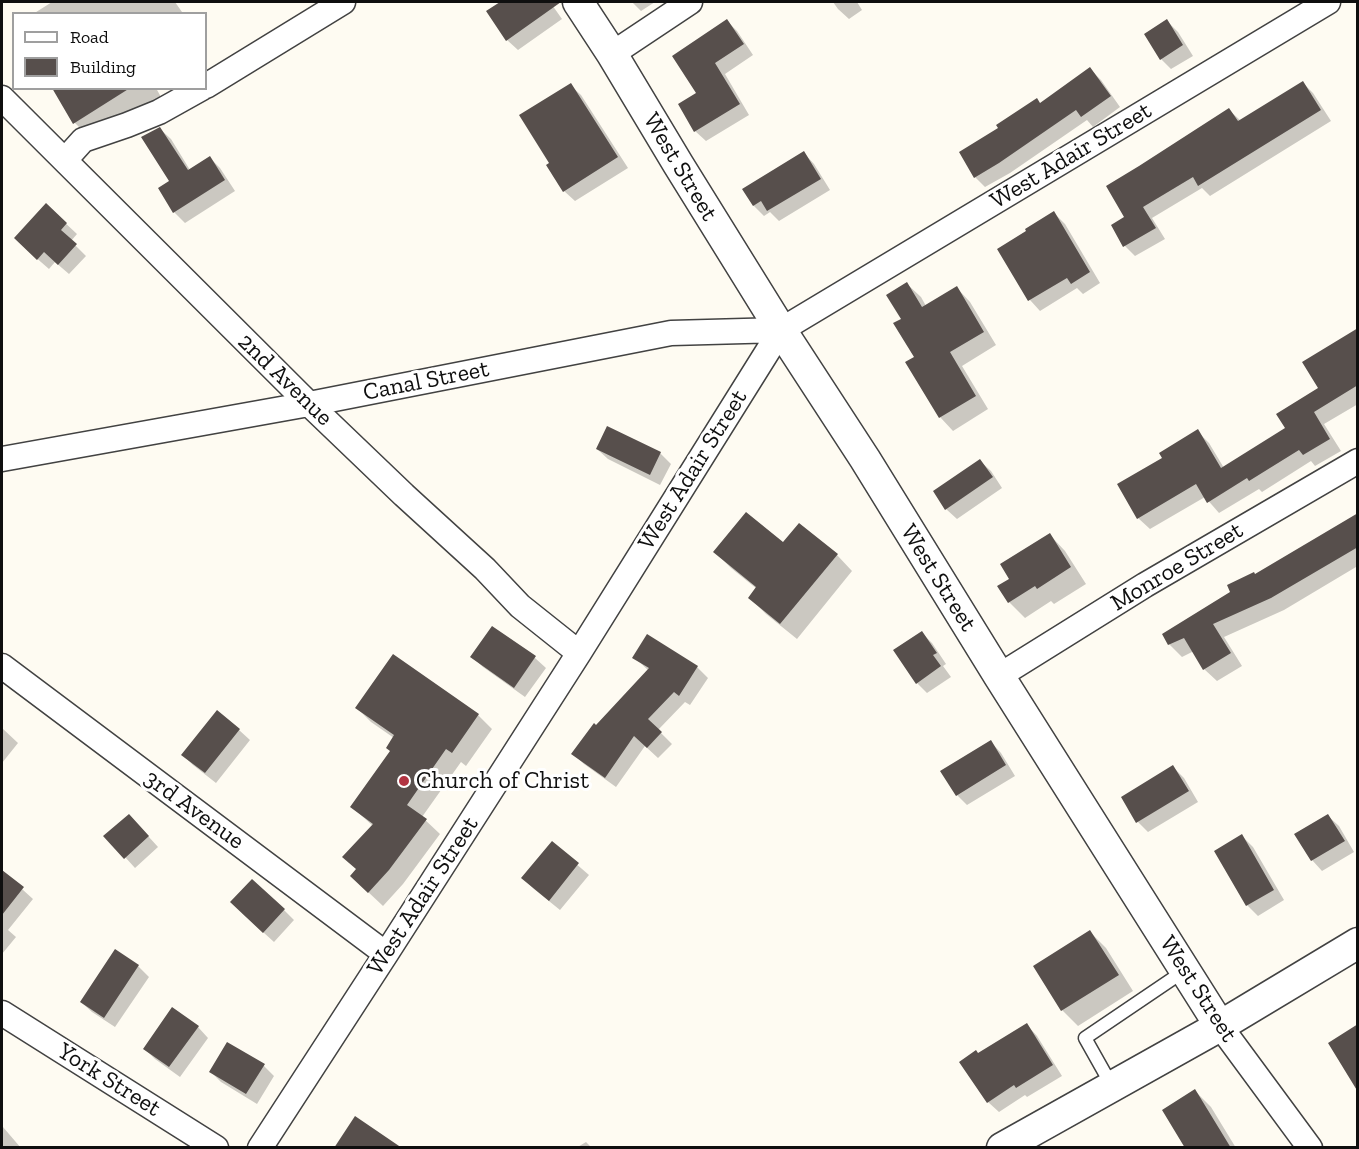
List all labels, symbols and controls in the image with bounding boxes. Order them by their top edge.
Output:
legend [12,12,207,90]
text: Road [70,26,109,48]
text: Building [70,56,136,78]
street label: West Adair Street [985,97,1157,215]
street label: West Street [637,108,723,226]
street label: 2nd Avenue [232,328,338,432]
street label: Canal Street [361,355,491,407]
street label: West Adair Street [632,385,754,555]
street label: Monroe Street [1106,516,1248,618]
street label: West Street [894,519,982,637]
street label: 3rd Avenue [138,764,250,856]
place label: Church of Christ [416,767,589,795]
marker: Church of Christ [397,774,411,788]
street label: West Adair Street [361,811,485,981]
street label: West Street [1153,931,1243,1047]
street label: York Street [52,1037,166,1123]

